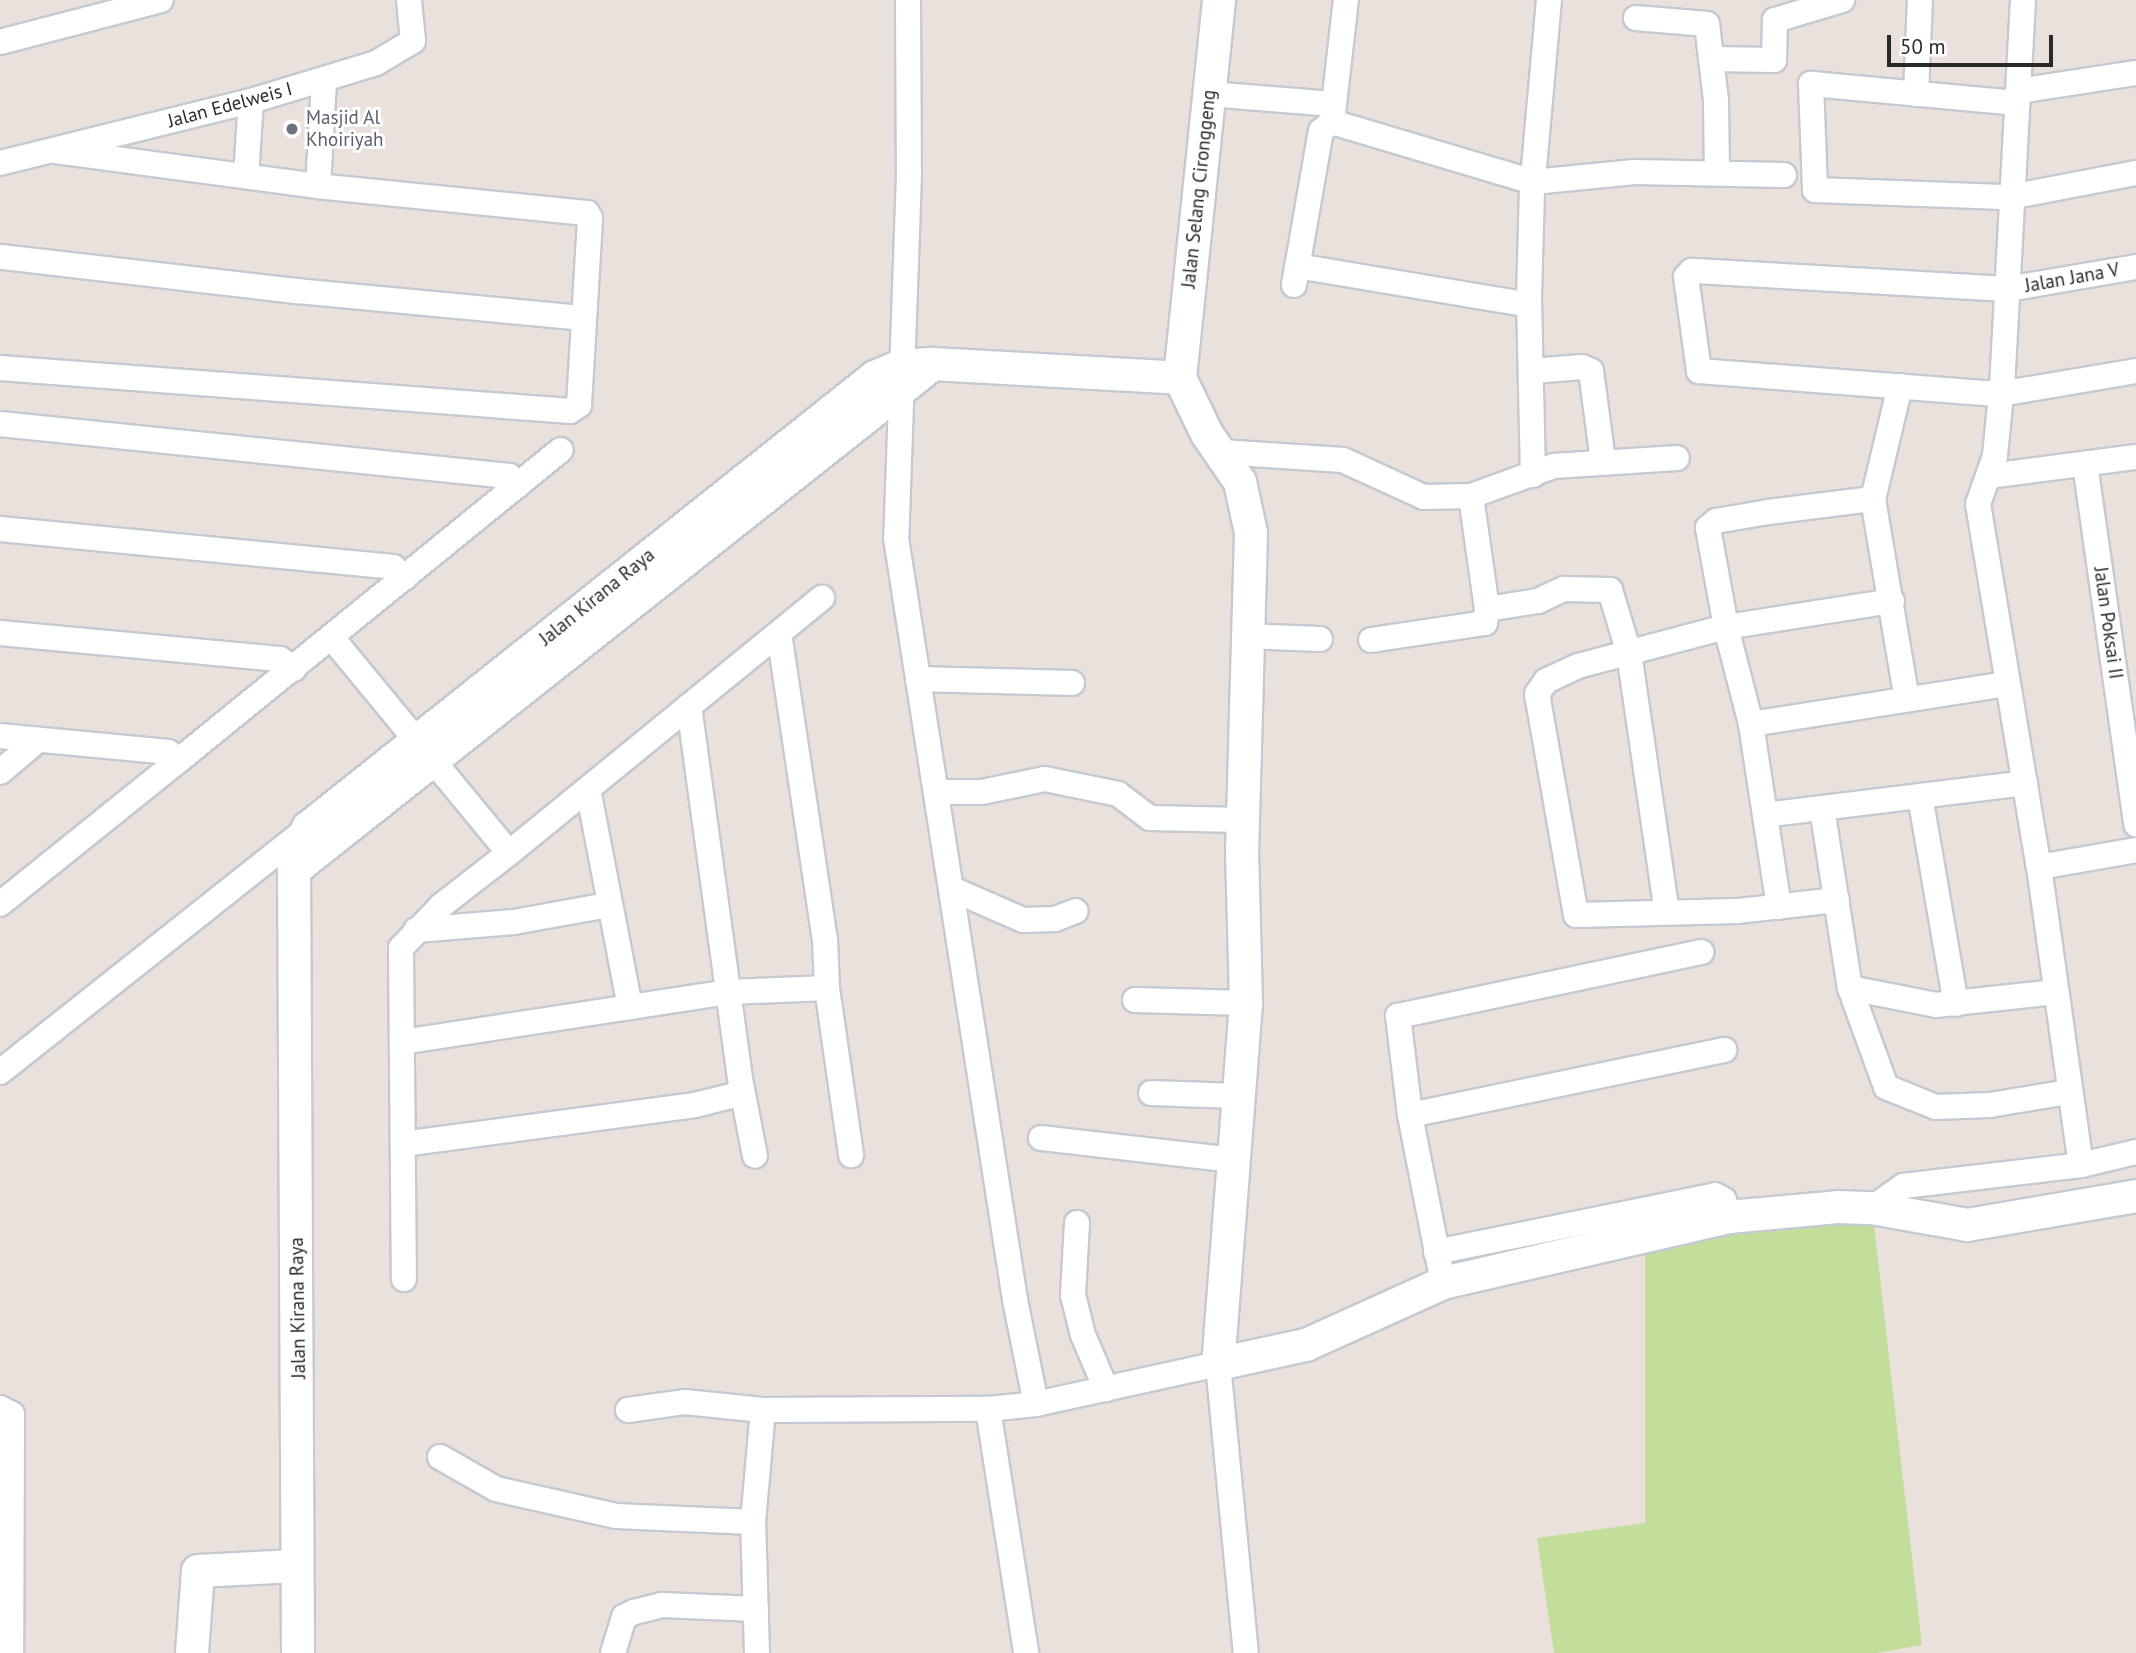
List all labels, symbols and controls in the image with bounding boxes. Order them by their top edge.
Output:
scale bar [1891,21,2057,65]
text: 50 m [1900,33,1946,60]
street label: Jalan Edelweis I [165,77,295,133]
street label: Jalan Selang Cironggeng [1177,89,1221,289]
place label: Masjid Al Khoiriyah [306,107,383,151]
marker: Masjid Al Khoiriyah [284,121,300,137]
street label: Jalan Jana V [2023,258,2121,298]
street label: Jalan Kirana Raya [535,544,659,650]
street label: Jalan Poksai II [2089,565,2127,681]
street label: Jalan Kirana Raya [285,1237,311,1379]

